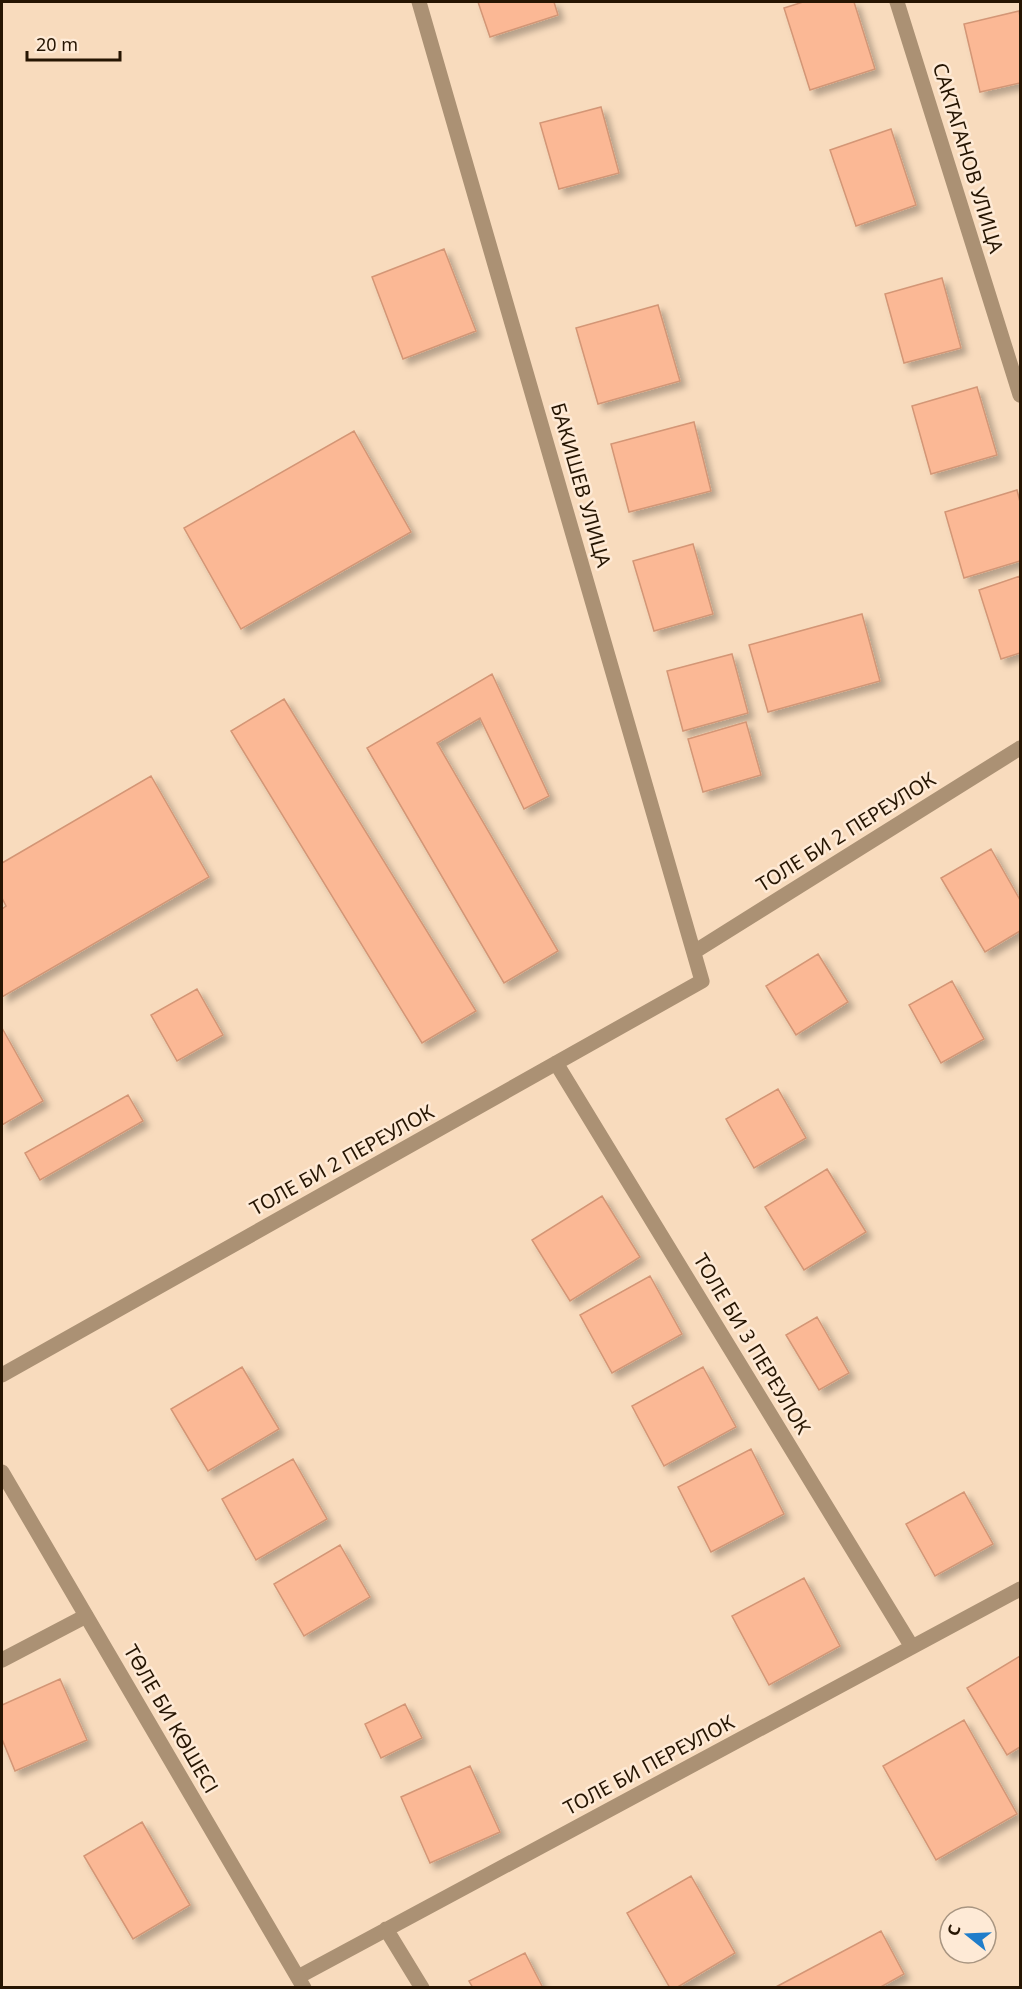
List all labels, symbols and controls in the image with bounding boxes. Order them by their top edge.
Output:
scale bar [27,24,120,62]
text: 20 m [36,32,78,56]
street label: САКТАГАНОВ УЛИЦА [927,59,1010,256]
street label: БАКИШЕВ УЛИЦА [545,400,618,570]
street label: ТОЛЕ БИ 2 ПЕРЕУЛОК [751,765,941,898]
street label: ТОЛЕ БИ 2 ПЕРЕУЛОК [245,1097,439,1221]
street label: ТОЛЕ БИ 3 ПЕРЕУЛОК [688,1248,817,1440]
street label: ТӨЛЕ БИ КӨШЕСІ [118,1639,225,1798]
street label: ТОЛЕ БИ ПЕРЕУЛОК [559,1708,739,1821]
north arrow [938,1905,998,1965]
text: С [942,1922,966,1939]

